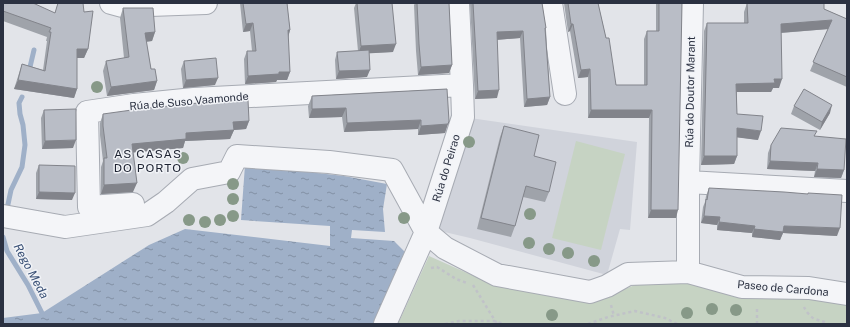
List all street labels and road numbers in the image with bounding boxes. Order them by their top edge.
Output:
street label: Rúa do Doutor Marant [683,36,697,148]
street label: Rúa de Suso Vaamonde [129,90,249,112]
street label: Rúa do Peirao [430,133,462,203]
street label: Paseo de Cardona [737,278,829,298]

